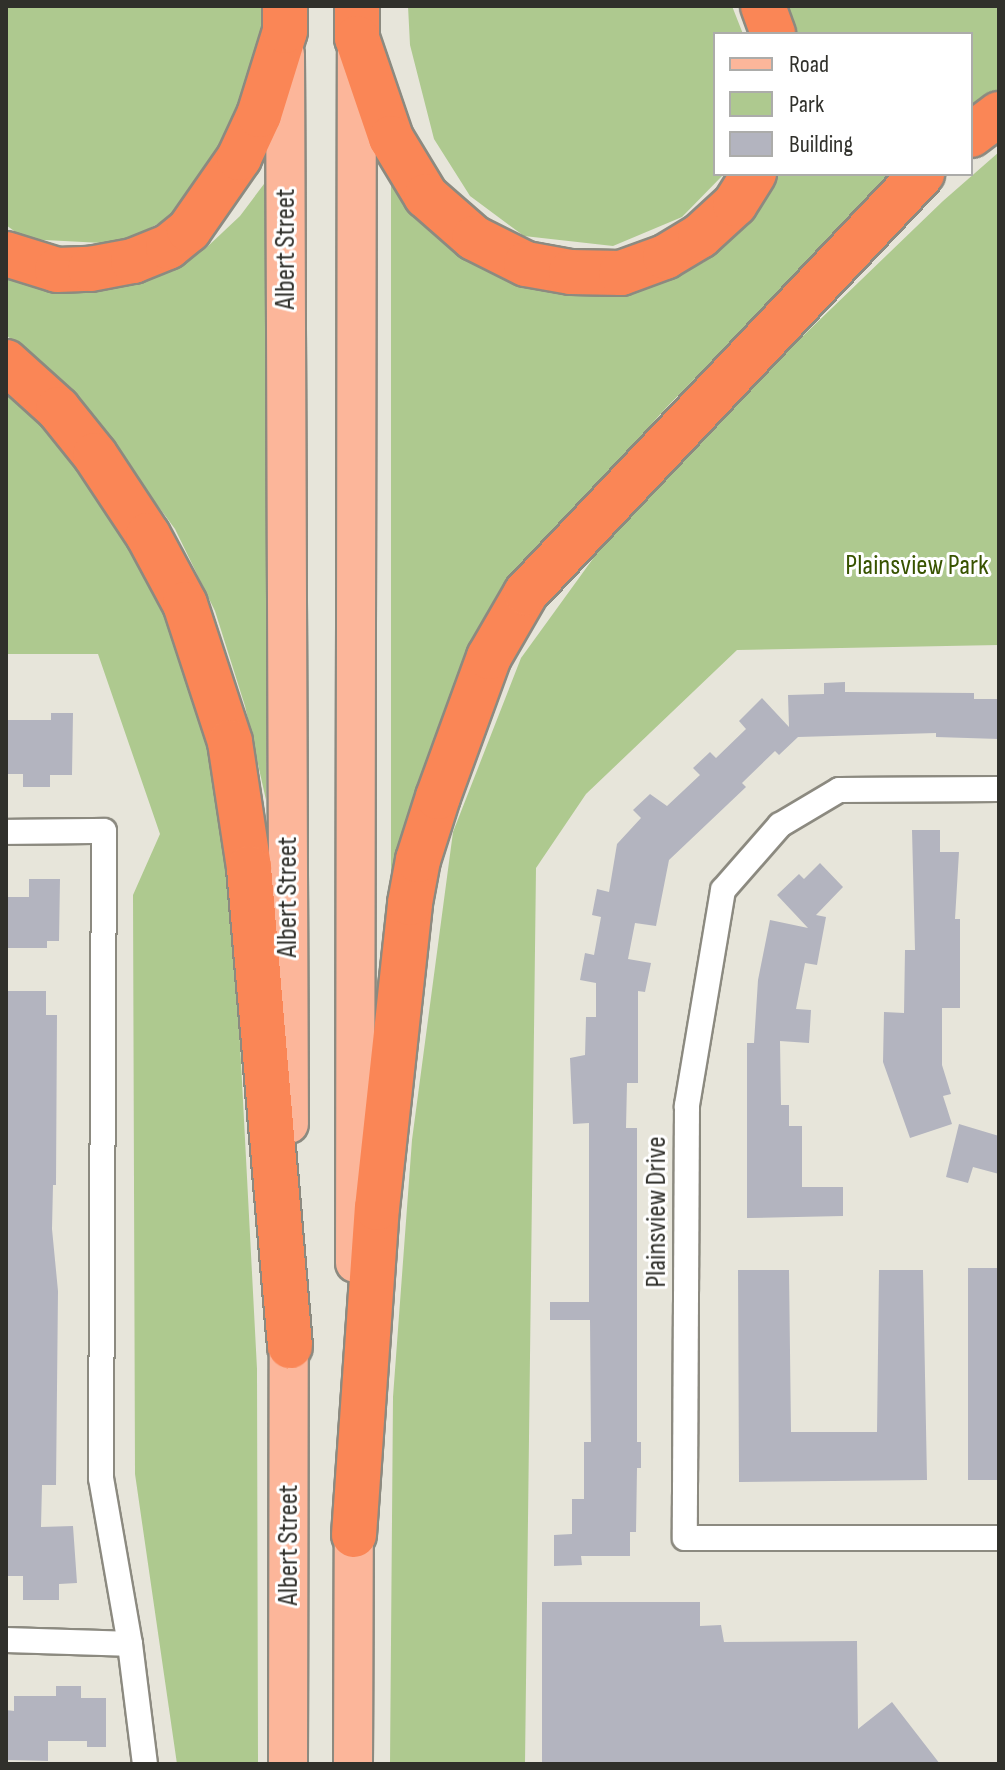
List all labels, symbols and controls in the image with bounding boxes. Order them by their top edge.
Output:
legend [713,32,973,176]
text: Road [789,50,829,79]
text: Park [789,90,824,119]
text: Building [789,130,853,159]
street label: Albert Street [269,189,303,309]
park label: Plainsview Park [845,549,989,583]
street label: Albert Street [271,837,305,957]
street label: Plainsview Drive [640,1136,674,1288]
street label: Albert Street [272,1485,306,1605]

